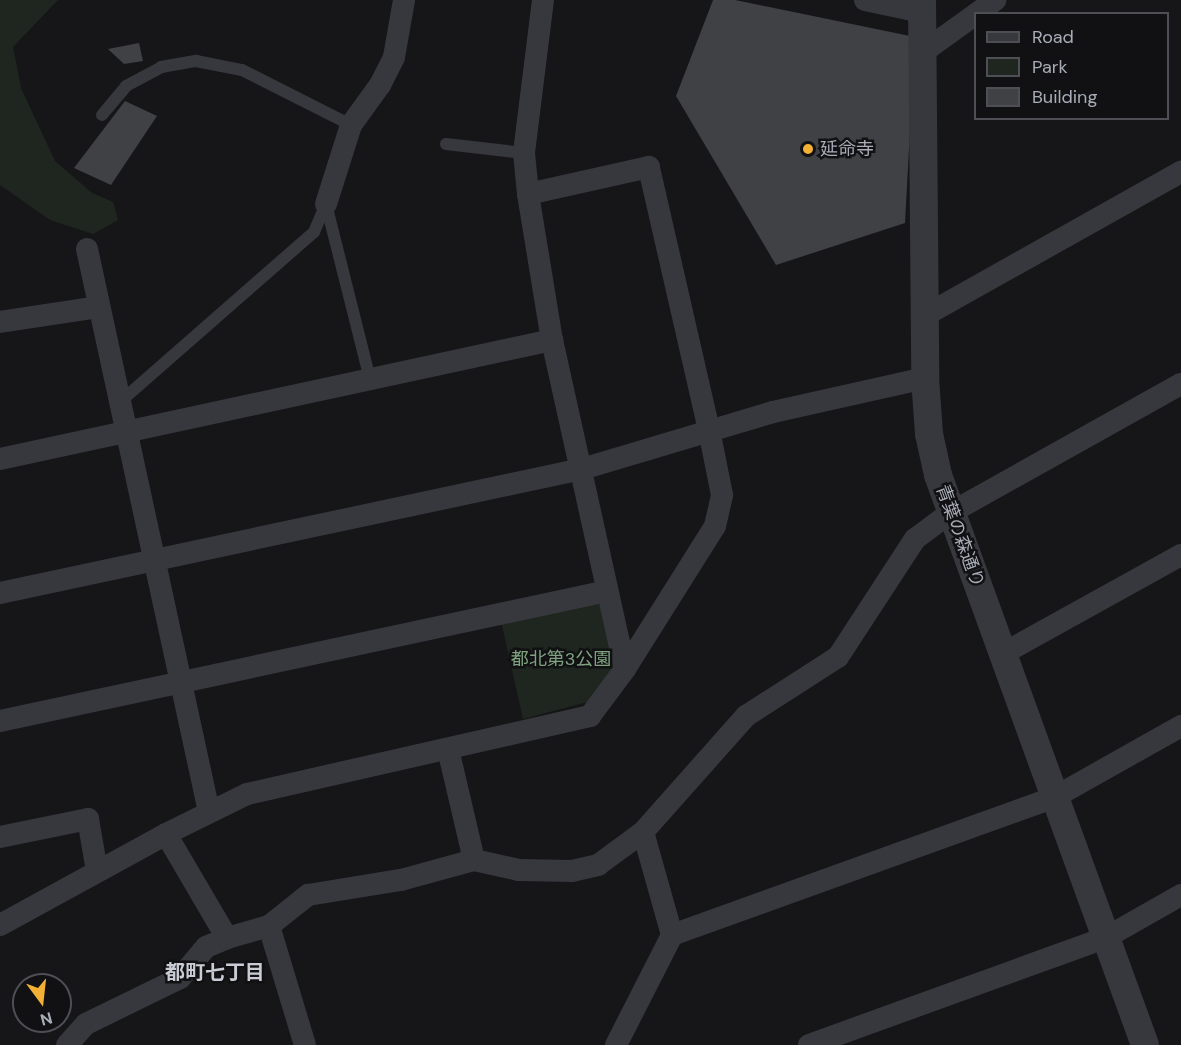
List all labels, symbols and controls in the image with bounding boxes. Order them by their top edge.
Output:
legend [974,12,1169,120]
text: Road [1032,25,1074,49]
text: Park [1032,55,1068,79]
text: Building [1032,85,1097,109]
place label: 延命寺 [820,138,874,160]
marker: 延命寺 [801,142,815,156]
street label: 青葉の森通り [931,482,989,590]
park label: 都北第3公園 [511,648,611,670]
district label: 都町七丁目 [165,960,265,984]
north arrow [12,973,72,1033]
text: N [38,1007,55,1031]

